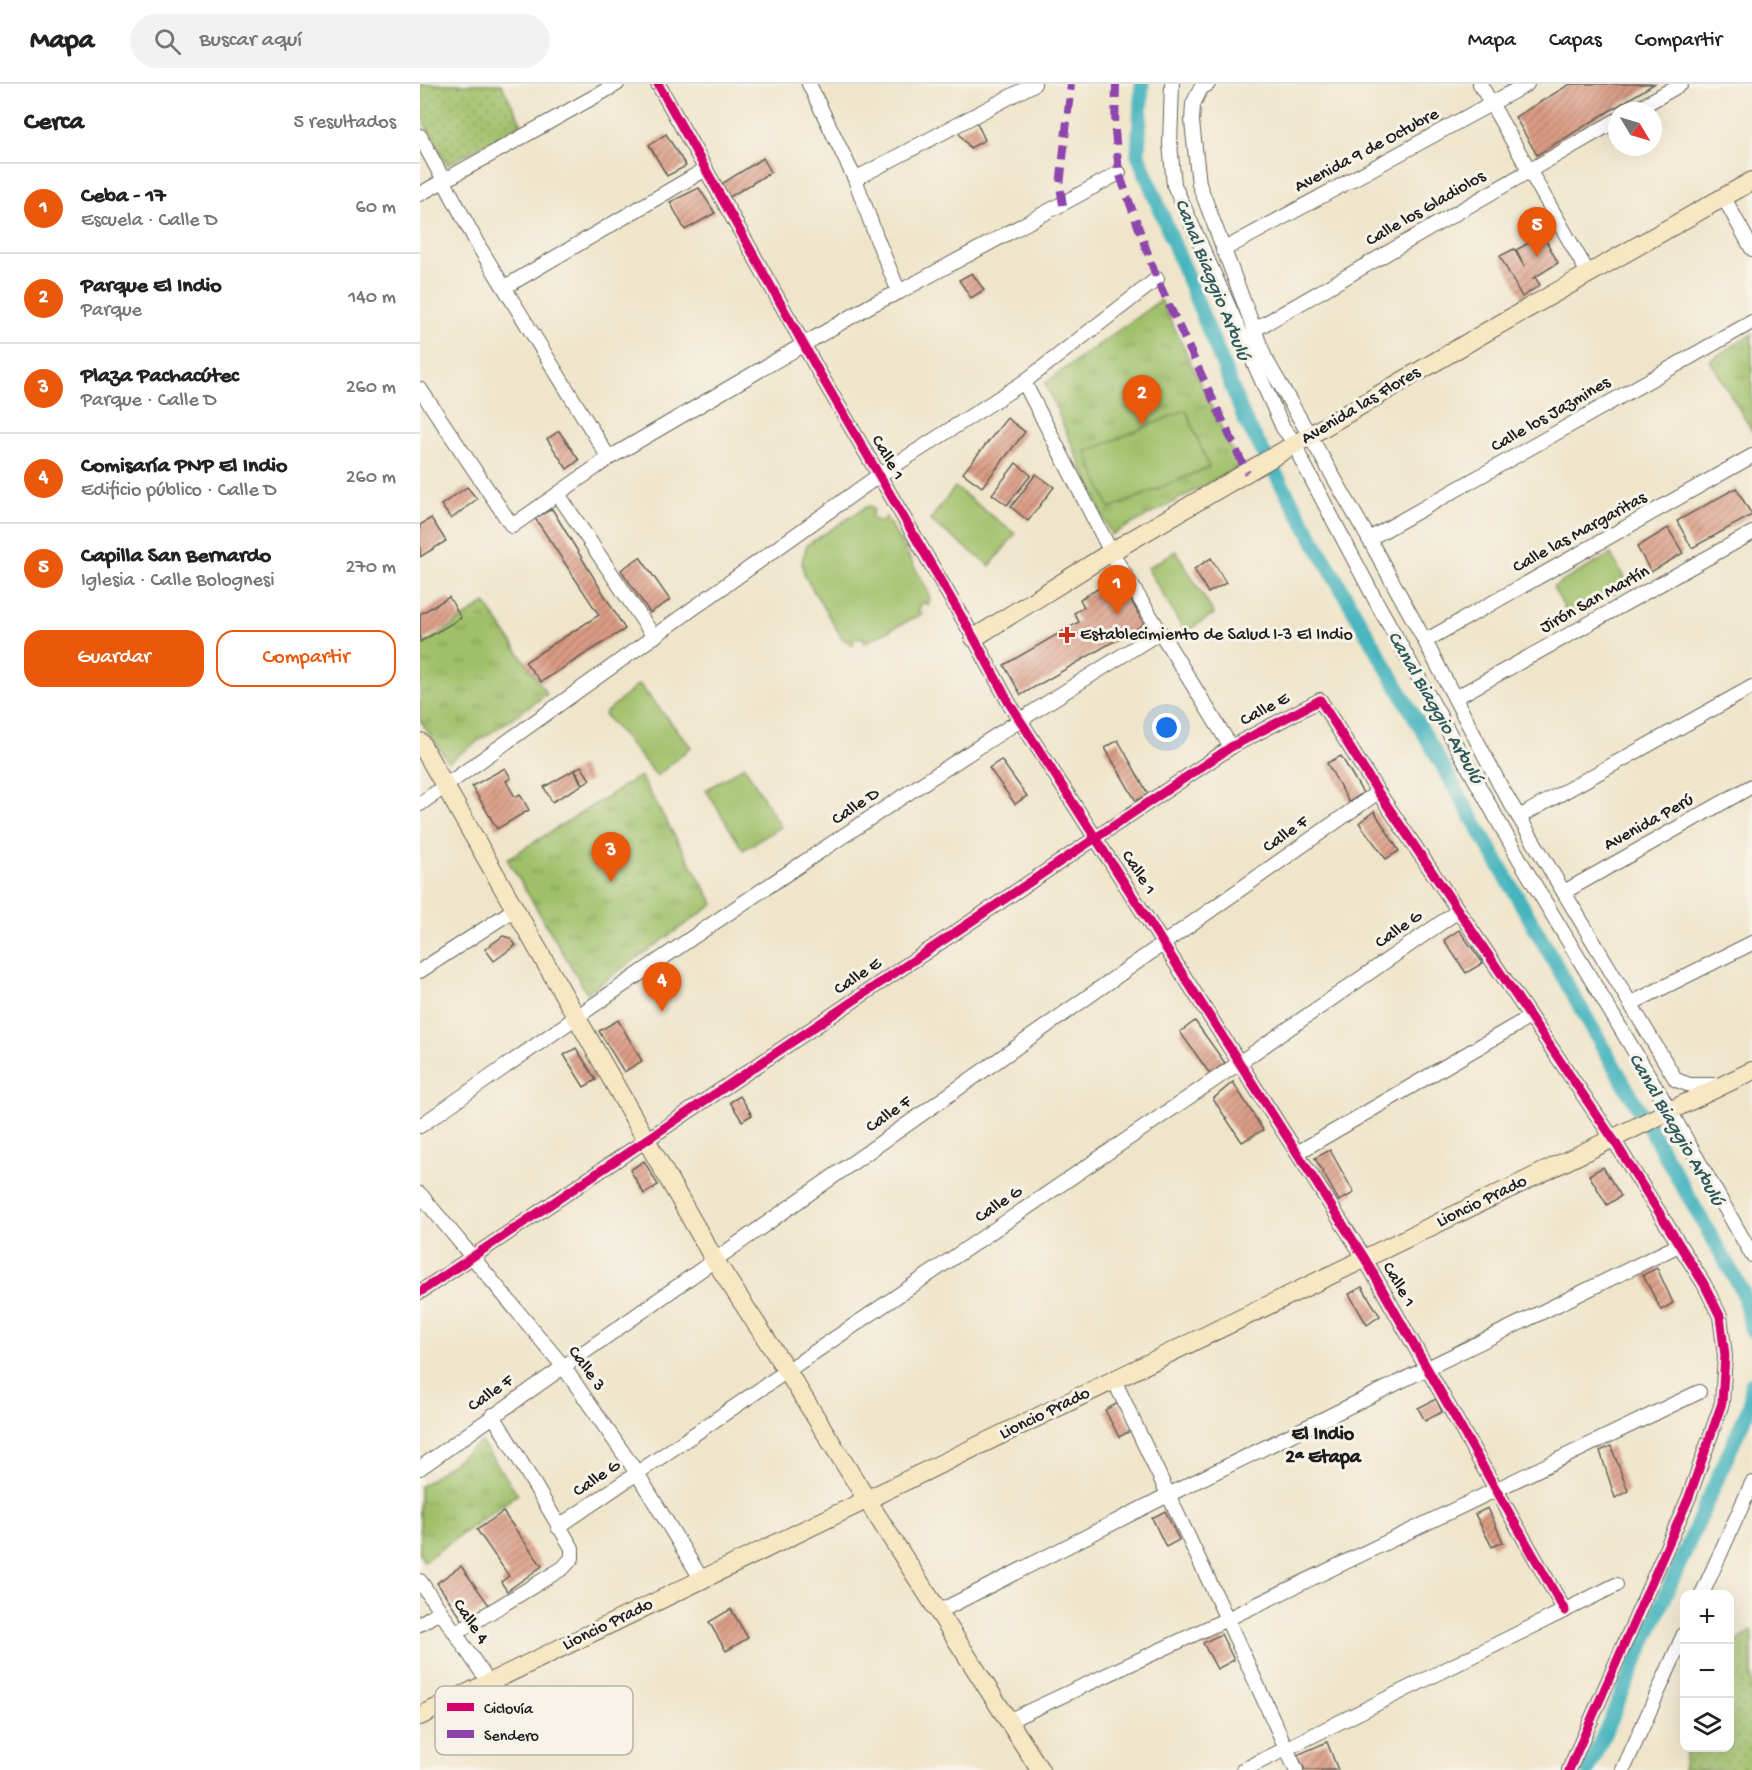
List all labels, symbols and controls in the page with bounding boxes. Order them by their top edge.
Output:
search box [130,14,550,68]
text: Mapa [30,25,94,58]
icon: search [151,25,184,58]
text: Buscar aquí [199,28,302,54]
text: Mapa [1468,29,1516,54]
text: Capas [1549,29,1602,54]
text: Compartir [1635,29,1722,54]
north arrow [1608,102,1662,156]
street label: Avenida 9 de Octubre [1291,104,1443,198]
text: Cerca [24,108,84,139]
text: 5 resultados [293,112,396,135]
street label: Calle los Gladiolos [1363,166,1491,252]
text: Ceba - 17 [81,184,166,210]
water label: Canal Biaggio Arbulú [1168,196,1255,366]
text: 1 [39,197,48,220]
text: 60 m [356,197,396,220]
pin: 5 [1518,208,1556,257]
text: Escuela · Calle D [81,210,217,233]
text: Parque El Indio [81,274,222,300]
text: 2 [39,287,48,310]
text: 140 m [348,287,396,310]
text: Parque [81,300,142,323]
street label: Avenida las Flores [1298,362,1425,450]
text: Plaza Pachacútec [81,364,239,390]
street label: Calle los Jazmines [1488,372,1615,458]
pin: 2 [1122,376,1162,425]
text: 3 [38,377,49,400]
text: 260 m [346,377,396,400]
text: Parque · Calle D [81,390,217,413]
street label: Calle 1 [866,432,908,484]
text: Comisaría PNP El Indio [81,454,287,480]
text: 4 [39,467,48,490]
text: 260 m [346,467,396,490]
text: Edificio público · Calle D [81,480,277,503]
street label: Calle las Margaritas [1510,487,1652,578]
text: Capilla San Bernardo [81,544,271,570]
text: 5 [38,557,49,580]
text: 270 m [346,557,396,580]
street label: Jirón San Martín [1537,561,1654,639]
pin: 1 [1098,566,1136,615]
text: Iglesia · Calle Bolognesi [81,570,275,593]
place label: Establecimiento de Salud I-3 El Indio [1080,625,1353,646]
marker: Establecimiento de Salud I-3 El Indio [1058,626,1076,644]
water label: Canal Biaggio Arbulú [1381,628,1488,790]
button: Guardar [24,630,204,687]
button: Compartir [216,630,396,687]
street label: Calle E [1237,688,1294,732]
your location [1152,713,1181,742]
street label: Calle D [828,783,884,831]
street label: Avenida Perú [1601,790,1698,856]
street label: Calle F [1259,811,1313,858]
pin: 3 [592,832,630,882]
street label: Calle 1 [1116,847,1160,899]
street label: Calle G [1371,906,1427,954]
street label: Calle E [830,953,886,1000]
pin: 4 [642,962,682,1012]
water label: Canal Biaggio Arbulú [1622,1050,1729,1212]
street label: Calle F [862,1091,916,1138]
street label: Lioncio Prado [1433,1171,1531,1233]
street label: Calle G [971,1181,1027,1228]
street label: Calle 1 [1377,1259,1419,1311]
street label: Calle 3 [563,1342,609,1396]
street label: Calle F [464,1370,518,1417]
street label: Lioncio Prado [996,1383,1094,1445]
district label: El Indio 2ª Etapa [1285,1424,1362,1470]
street label: Calle G [569,1455,625,1502]
map controls [1680,1590,1734,1752]
button: + [1680,1590,1734,1644]
street label: Lioncio Prado [559,1594,657,1656]
street label: Calle 4 [447,1596,493,1649]
button: − [1680,1644,1734,1698]
legend [435,1686,633,1755]
button: layers [1680,1698,1734,1752]
text: Ciclovía [484,1701,534,1720]
text: Sendero [484,1728,539,1747]

